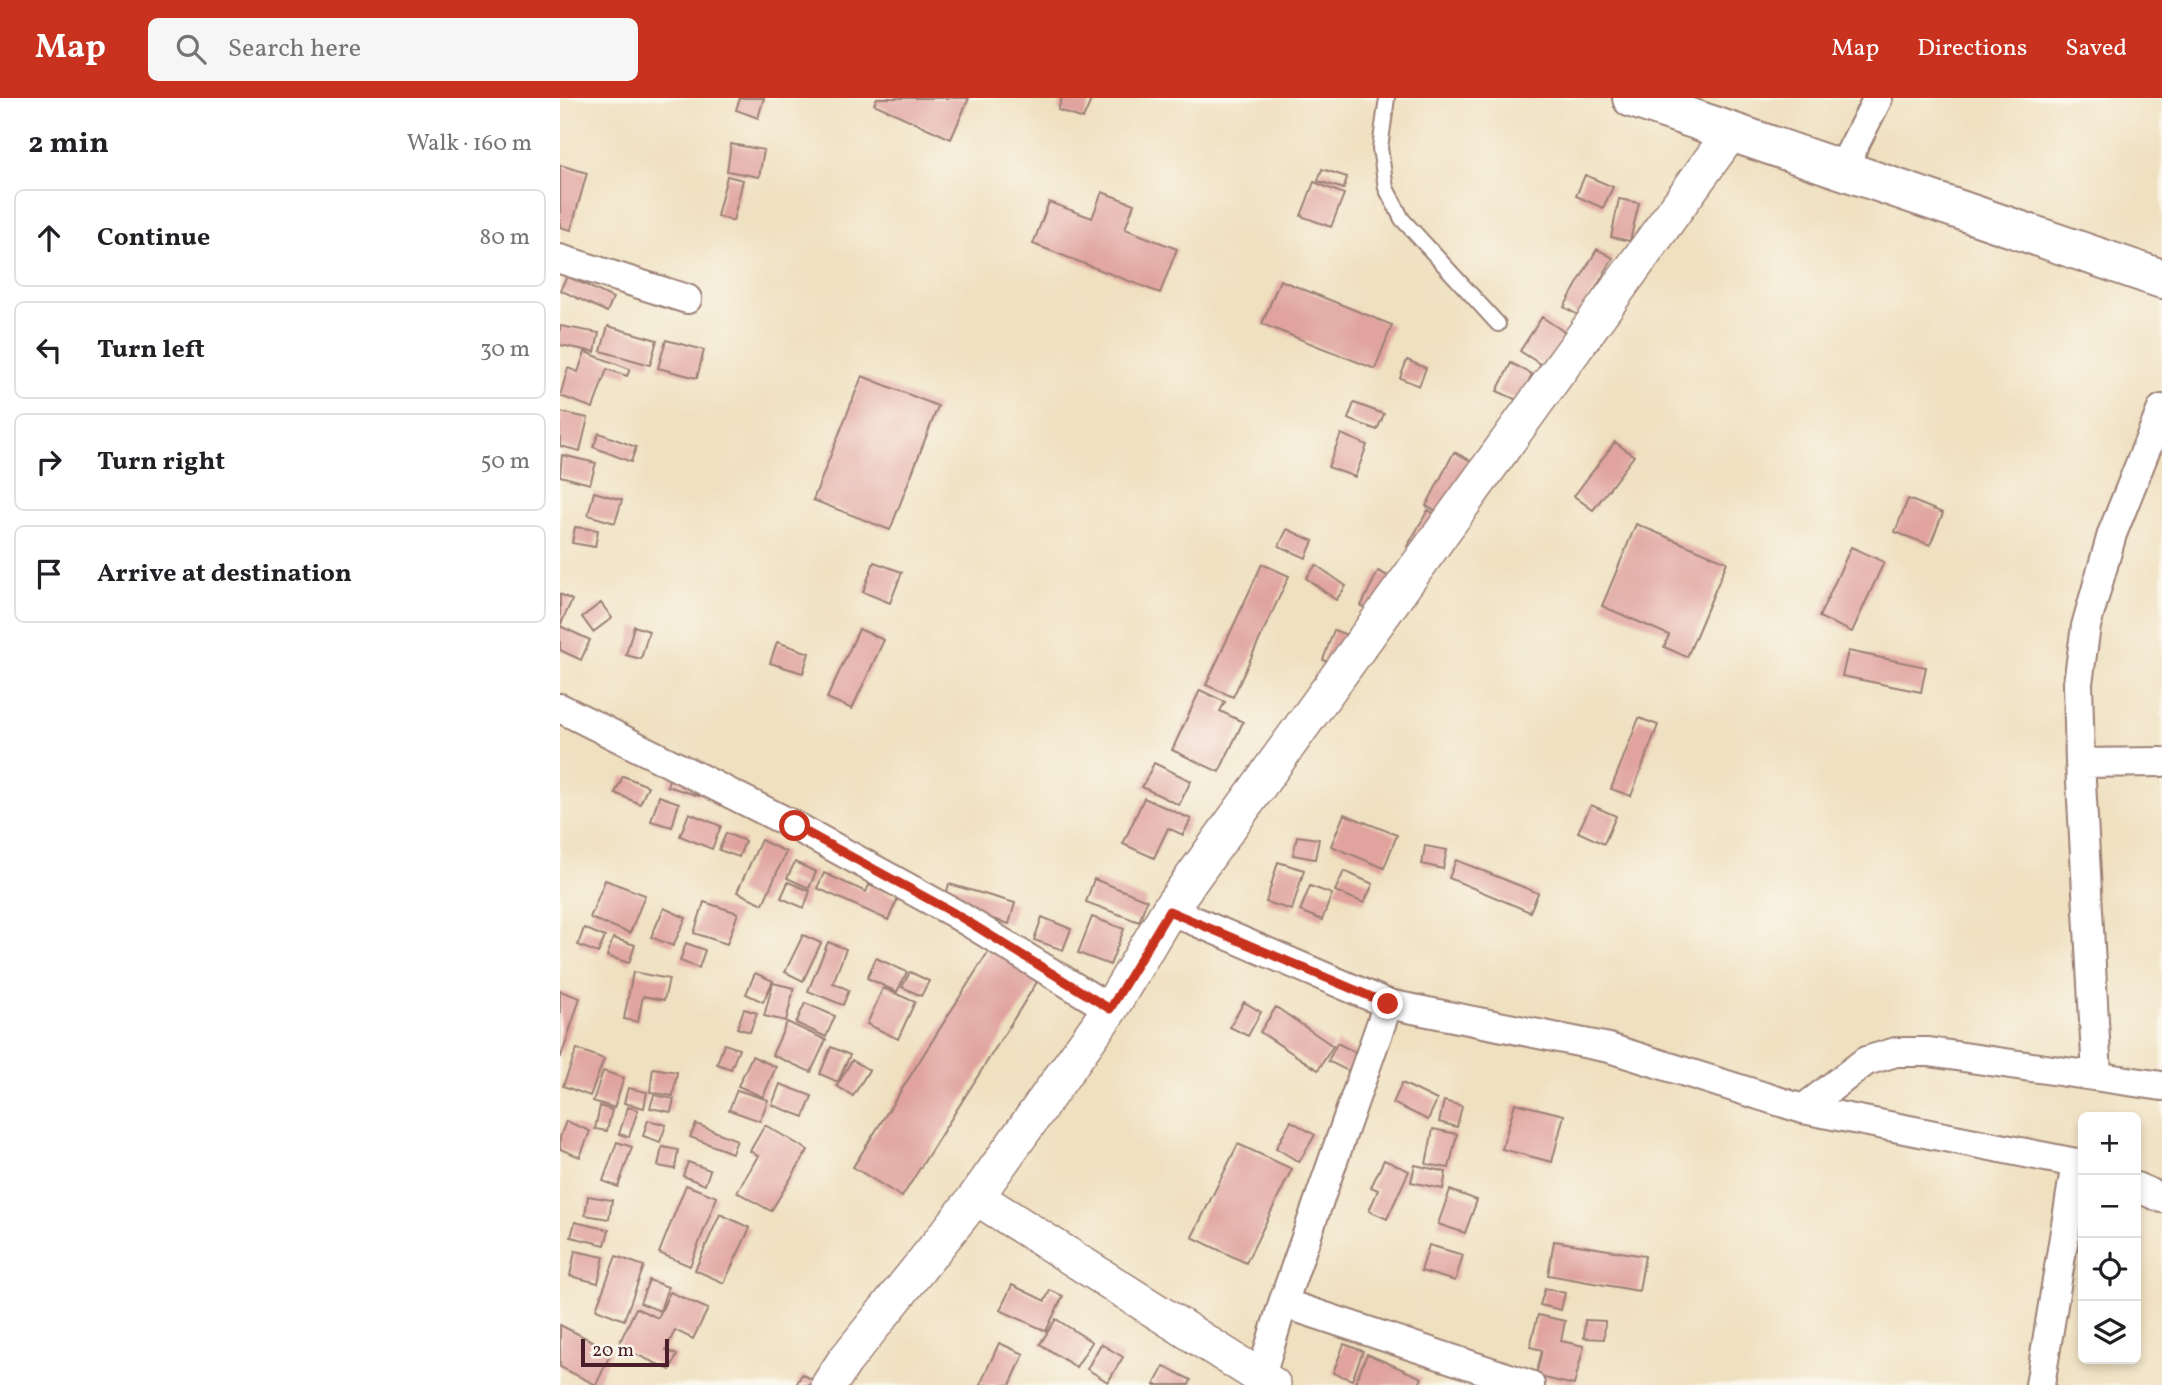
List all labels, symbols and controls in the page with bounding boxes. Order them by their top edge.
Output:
search box [148,18,638,81]
text: Map [35,26,106,72]
icon: search [172,30,210,68]
text: Search here [228,31,361,67]
text: Map [1831,32,1879,66]
text: Directions [1917,32,2027,66]
text: Saved [2065,32,2127,66]
text: 2 min [28,123,109,165]
text: Walk · 160 m [407,128,532,160]
icon: ahead [30,219,68,257]
text: Continue [97,220,210,256]
text: 80 m [480,222,530,254]
icon: left [30,331,68,369]
text: Turn left [97,332,205,368]
text: 30 m [480,334,530,366]
icon: right [30,443,68,481]
text: Turn right [97,444,225,480]
text: 50 m [481,446,530,478]
icon: arrive [30,555,68,593]
text: Arrive at destination [97,556,352,592]
route start [779,810,810,841]
route end [1372,988,1403,1019]
map controls [2078,1112,2141,1364]
button: + [2078,1112,2141,1175]
button: − [2078,1175,2141,1238]
button: locate [2078,1238,2141,1301]
button: layers [2078,1301,2141,1364]
scale bar [581,1336,668,1368]
text: 20 m [592,1338,634,1364]

